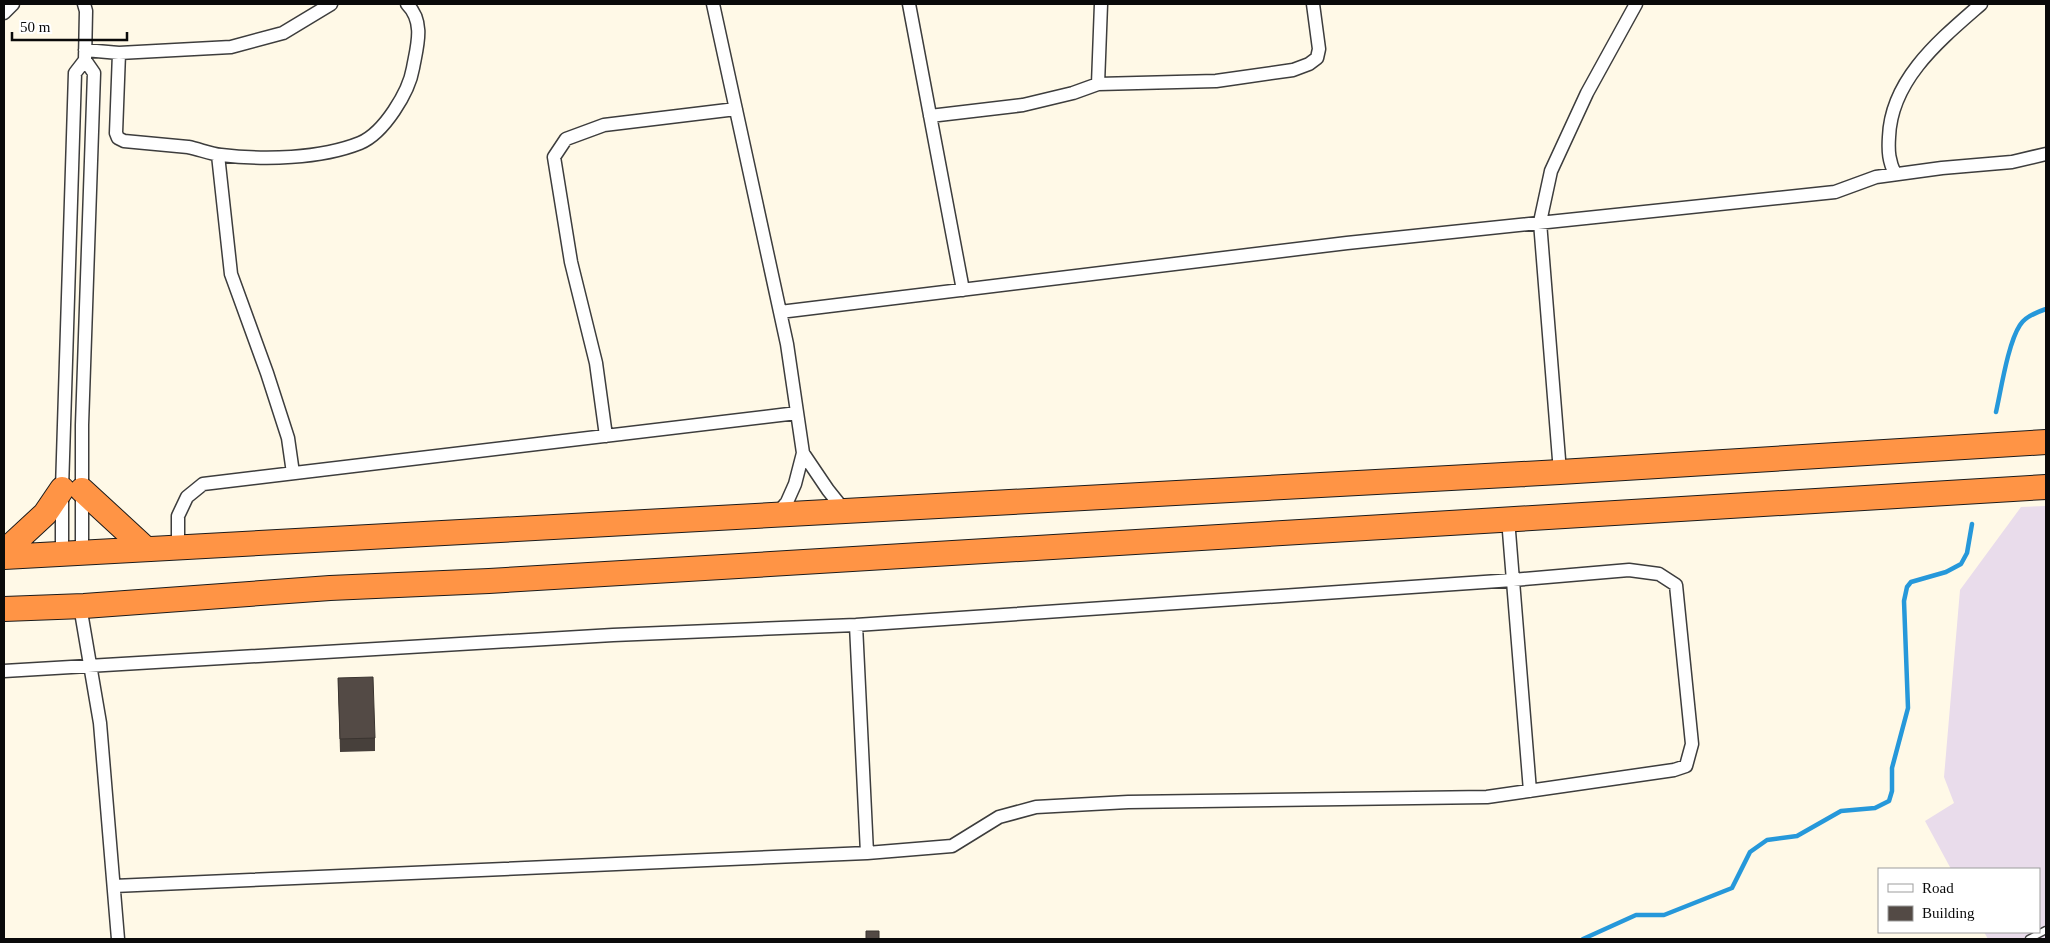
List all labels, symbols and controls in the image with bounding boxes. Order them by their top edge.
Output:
scale bar [12,10,128,42]
text: 50 m [20,19,51,35]
legend [1878,868,2040,933]
text: Road [1922,880,1954,896]
text: Building [1922,905,1975,921]

